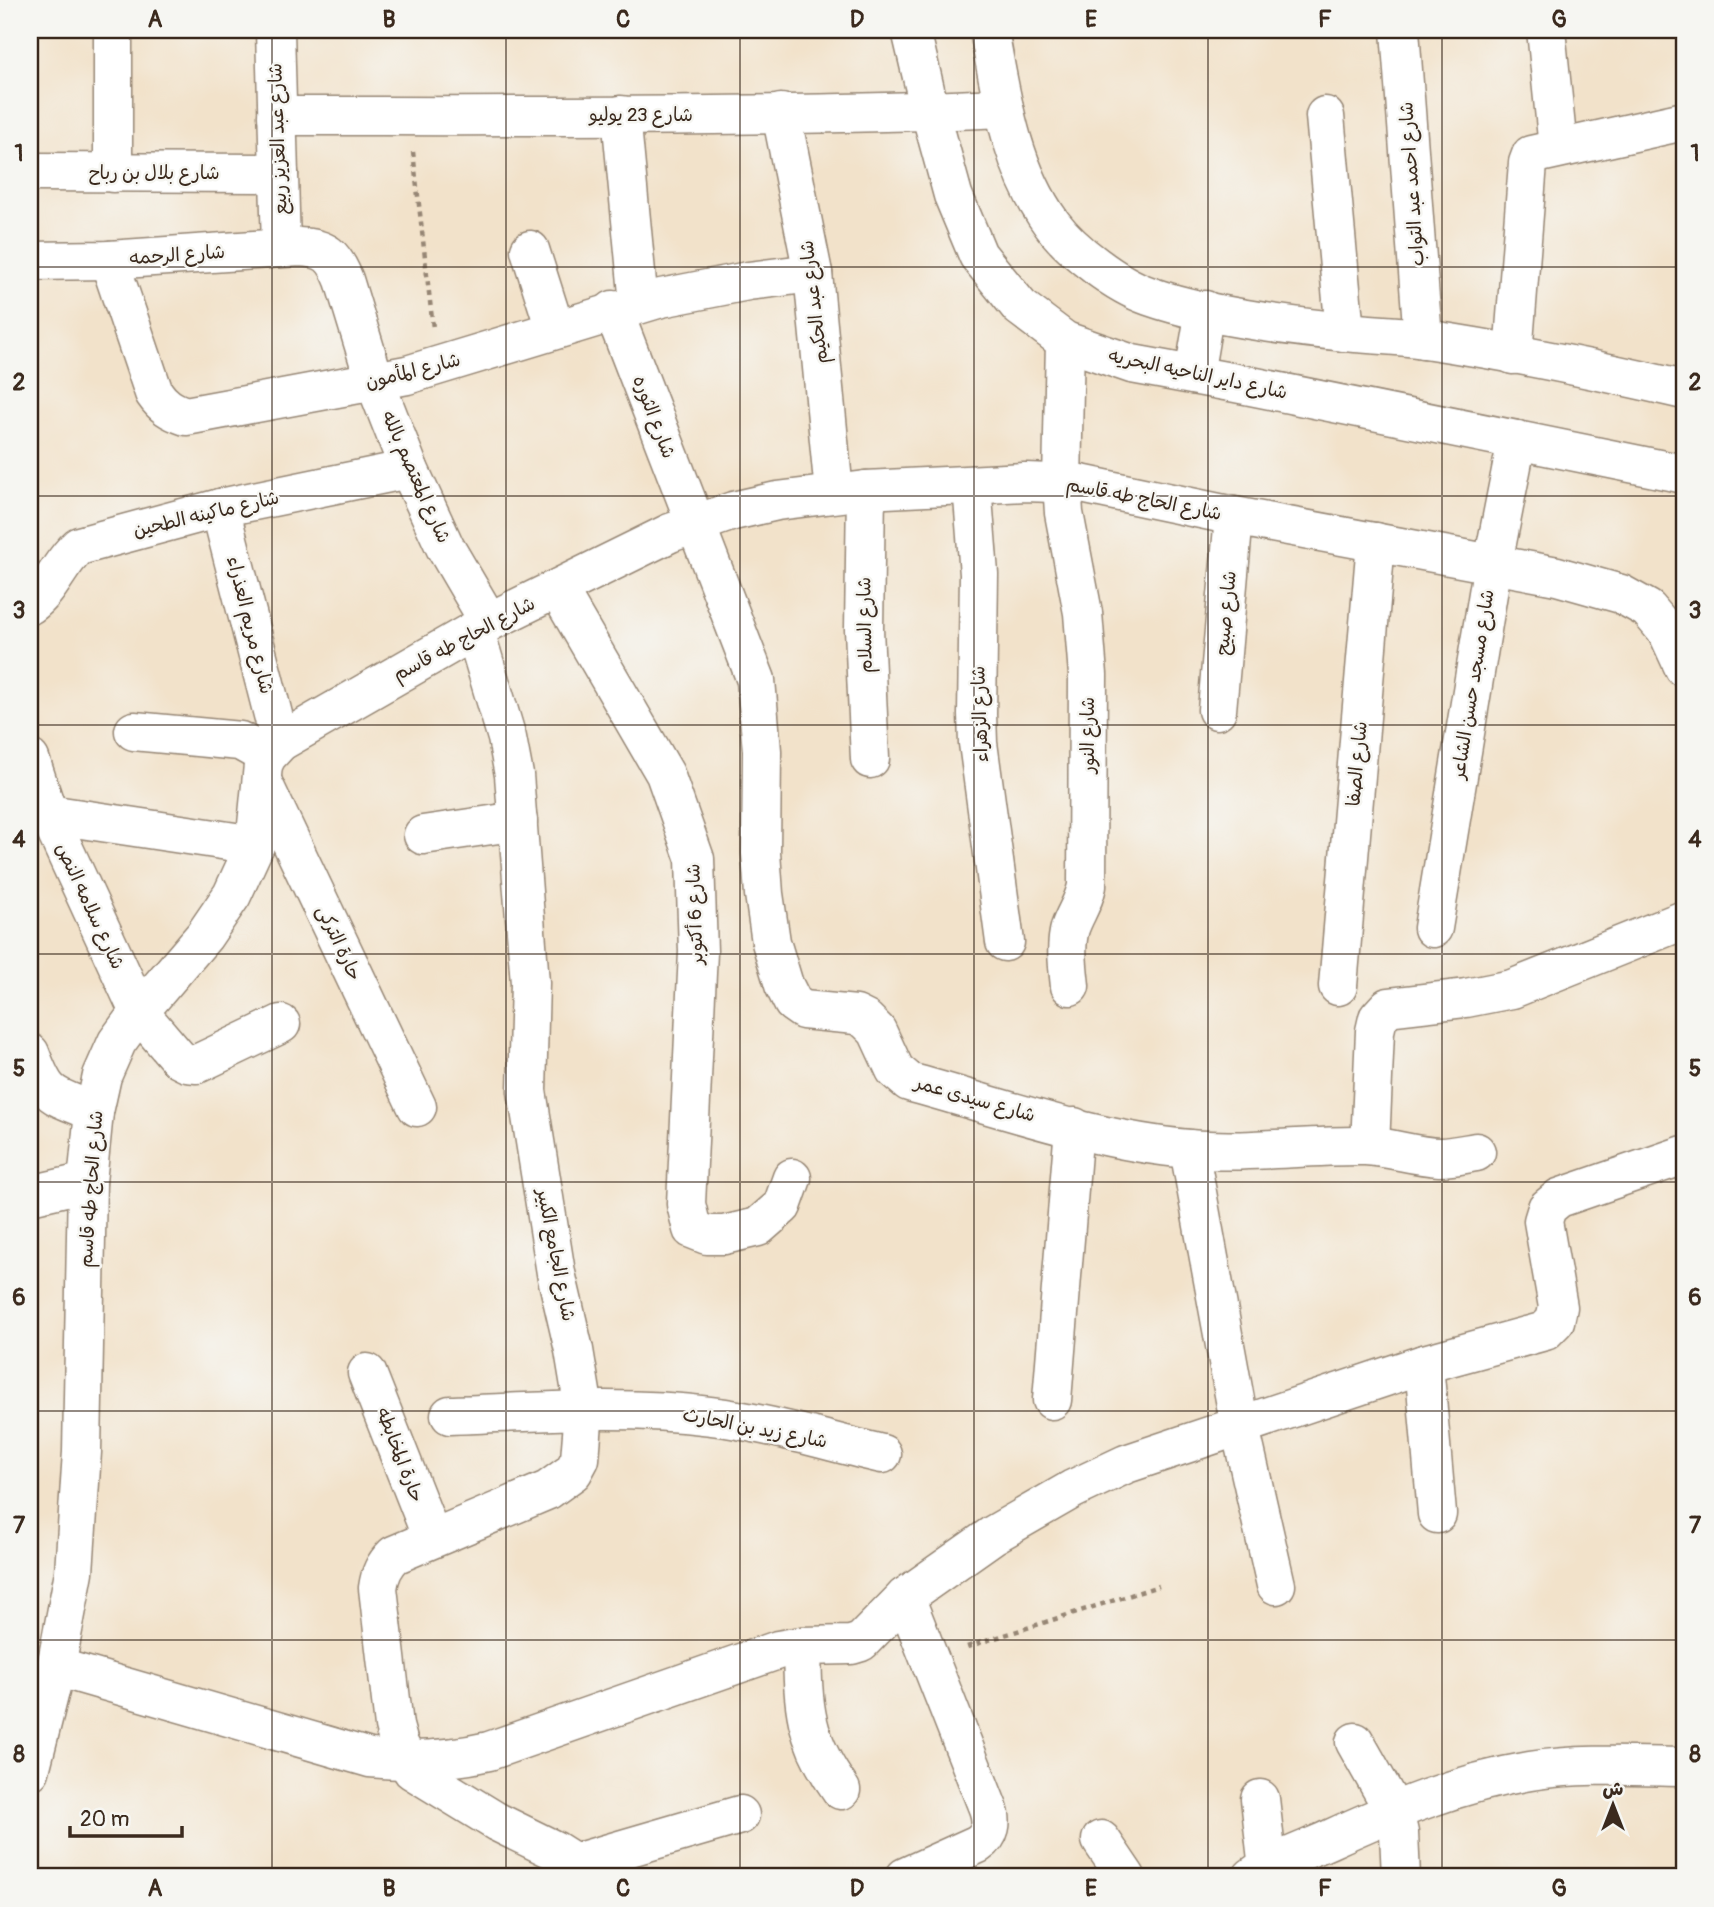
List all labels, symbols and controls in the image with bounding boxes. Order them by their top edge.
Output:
text: A [148,5,163,34]
text: B [382,5,396,34]
text: C [616,5,630,34]
text: D [850,5,864,34]
text: E [1085,5,1097,34]
text: F [1318,5,1332,34]
text: G [1551,5,1567,34]
street label: شارع عبد العزيز ربيع [263,63,294,215]
street label: شارع احمد عبد التواب [1394,101,1431,267]
street label: شارع 23 يوليو [588,103,693,128]
text: 1 [15,139,24,168]
text: 1 [1691,139,1700,168]
street label: شارع بلال بن رباح [88,161,220,186]
street label: شارع عبد الحكيم [795,239,835,365]
street label: شارع الرحمه [128,240,226,271]
street label: شارع داير الناحيه البحريه [1106,343,1290,406]
street label: شارع المأمون [363,348,463,395]
text: 2 [13,368,26,397]
text: 2 [1689,368,1702,397]
street label: شارع الثوره [626,372,681,462]
street label: شارع المعتصم بالله [374,407,456,548]
street label: شارع الحاج طه قاسم [1064,472,1224,528]
street label: شارع ماكينه الطحين [131,486,282,543]
street label: شارع مريم العذراء [219,554,279,697]
street label: شارع صبيح [1210,570,1243,656]
street label: شارع السلام [852,577,880,673]
street label: شارع مسجد حسن الشاعر [1446,588,1501,783]
street label: شارع الحاج طه قاسم [389,591,540,688]
text: 3 [13,596,25,625]
text: 3 [1689,596,1701,625]
street label: شارع الزهراء [966,665,995,763]
street label: شارع النور [1076,697,1101,775]
street label: شارع الصفا [1341,720,1374,808]
text: 4 [12,825,26,854]
text: 4 [1688,825,1702,854]
street label: شارع سلامه النص [49,839,130,974]
street label: شارع 6 أكتوبر [681,863,710,967]
street label: حارة التركى [311,901,367,985]
text: 5 [13,1054,25,1083]
text: 5 [1689,1054,1701,1083]
street label: شارع سيدى عمر [910,1070,1038,1129]
street label: شارع الحاج طه قاسم [74,1110,110,1269]
street label: شارع الجامع الكبير [530,1185,581,1323]
text: 6 [12,1283,26,1312]
text: 6 [1688,1283,1702,1312]
street label: شارع زيد بن الحارث [681,1402,829,1455]
street label: حارة المخابطه [371,1404,429,1506]
text: 7 [13,1511,26,1540]
text: 7 [1689,1511,1702,1540]
text: 8 [13,1740,25,1769]
text: 8 [1689,1740,1701,1769]
north arrow [1578,1770,1648,1840]
text: ش [1603,1777,1624,1801]
scale bar [70,1795,182,1839]
text: 20 m [80,1806,129,1833]
text: A [148,1874,163,1903]
text: B [382,1874,396,1903]
text: C [616,1874,630,1903]
text: D [850,1874,864,1903]
text: E [1085,1874,1097,1903]
text: F [1318,1874,1332,1903]
text: G [1551,1874,1567,1903]

